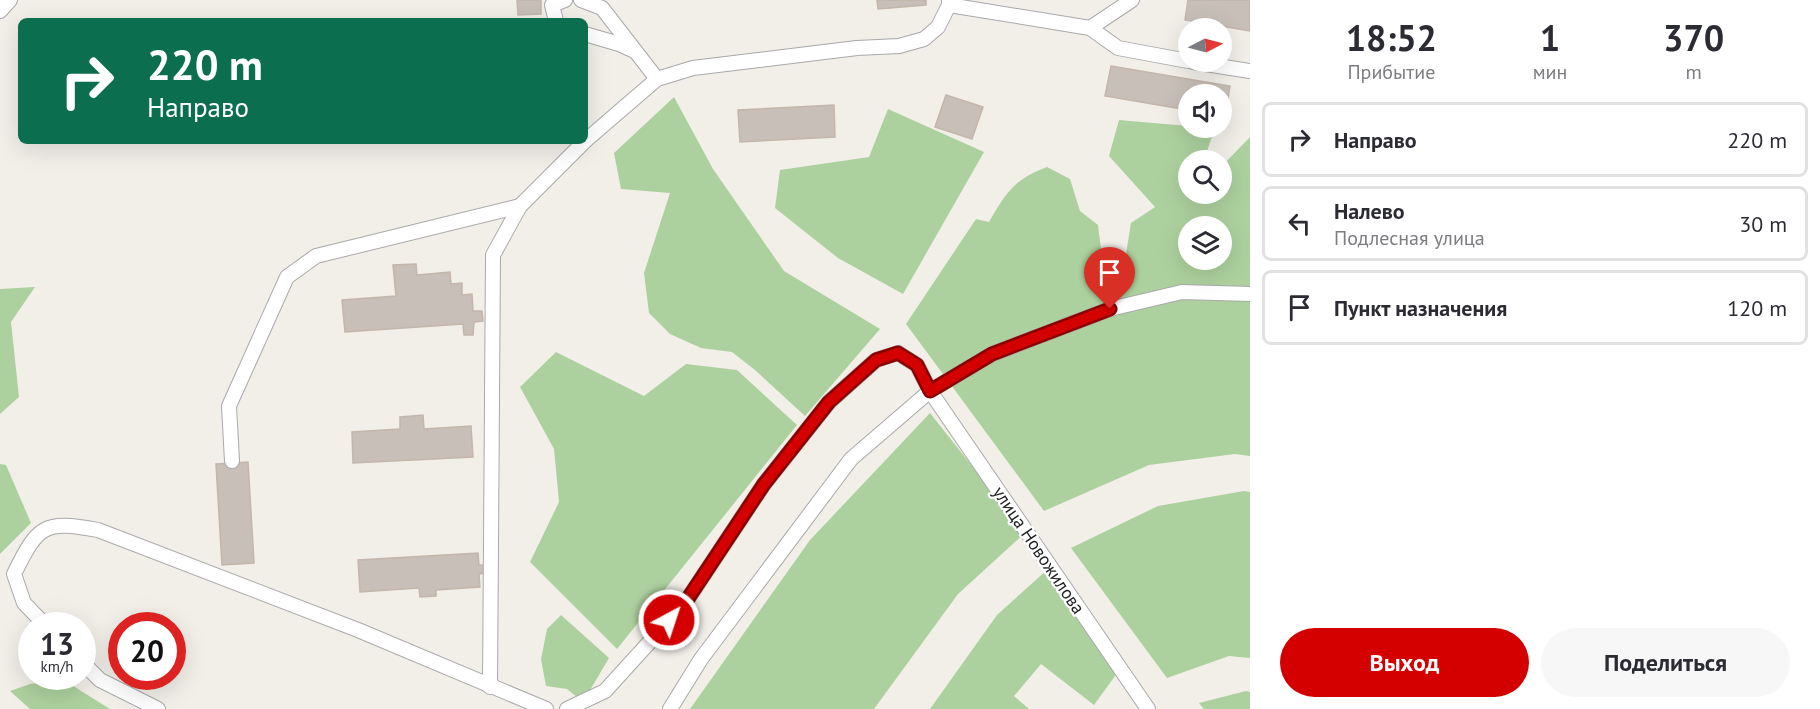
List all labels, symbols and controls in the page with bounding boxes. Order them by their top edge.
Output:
text: 18:52 [1346,14,1437,61]
text: 1 [1540,14,1560,61]
text: 370 [1663,14,1724,61]
north arrow [1178,18,1232,72]
map controls [1178,18,1232,270]
text: 220 m [147,37,263,92]
icon: right [48,42,126,120]
text: Прибытие [1347,59,1435,85]
text: мин [1533,59,1567,85]
text: m [1686,59,1702,85]
button: sound [1178,84,1232,138]
text: Направо [147,90,249,124]
icon: right [1283,123,1316,156]
text: Направо [1334,126,1417,154]
text: 220 m [1727,126,1787,154]
button: search [1178,150,1232,204]
text: Налево [1334,197,1405,225]
icon: left [1283,207,1316,240]
text: 30 m [1739,210,1787,238]
button: layers [1178,216,1232,270]
text: Подлесная улица [1334,225,1485,251]
pin [1084,247,1135,309]
icon: arrive [1093,256,1126,289]
icon: arrive [1283,291,1316,324]
text: Пункт назначения [1334,294,1507,322]
text: 120 m [1727,294,1787,322]
street label: улица Новожилова [988,482,1090,618]
position arrow [637,588,701,652]
speed limit sign: 20 [108,612,186,690]
text: 13 [40,624,74,663]
button: Выход [1280,628,1529,697]
button: Поделиться [1541,628,1790,697]
text: km/h [41,657,73,676]

